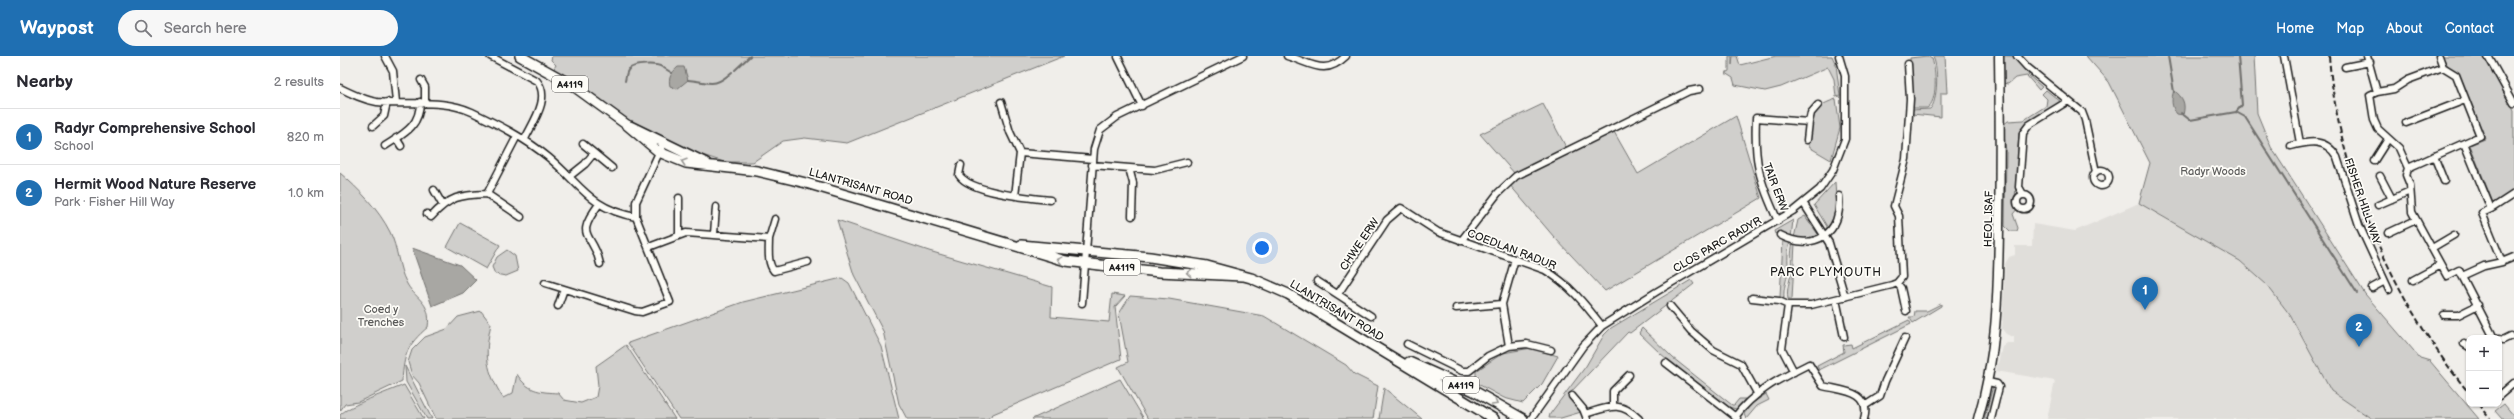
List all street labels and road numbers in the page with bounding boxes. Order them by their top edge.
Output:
road number: A4119 [552,76,588,92]
street label: FISHER HILL WAY [2342,156,2384,247]
street label: TAIR ERW [1760,161,1791,213]
street label: LLANTRISANT ROAD [807,165,914,208]
street label: HEOL ISAF [1982,190,1995,247]
street label: CLOS PARC RADYR [1671,214,1764,275]
street label: CHWE ERW [1337,216,1382,273]
street label: COEDLAN RADUR [1466,227,1558,272]
road number: A4119 [1104,259,1140,275]
street label: LLANTRISANT ROAD [1287,277,1386,344]
road number: A4119 [1443,377,1479,393]

